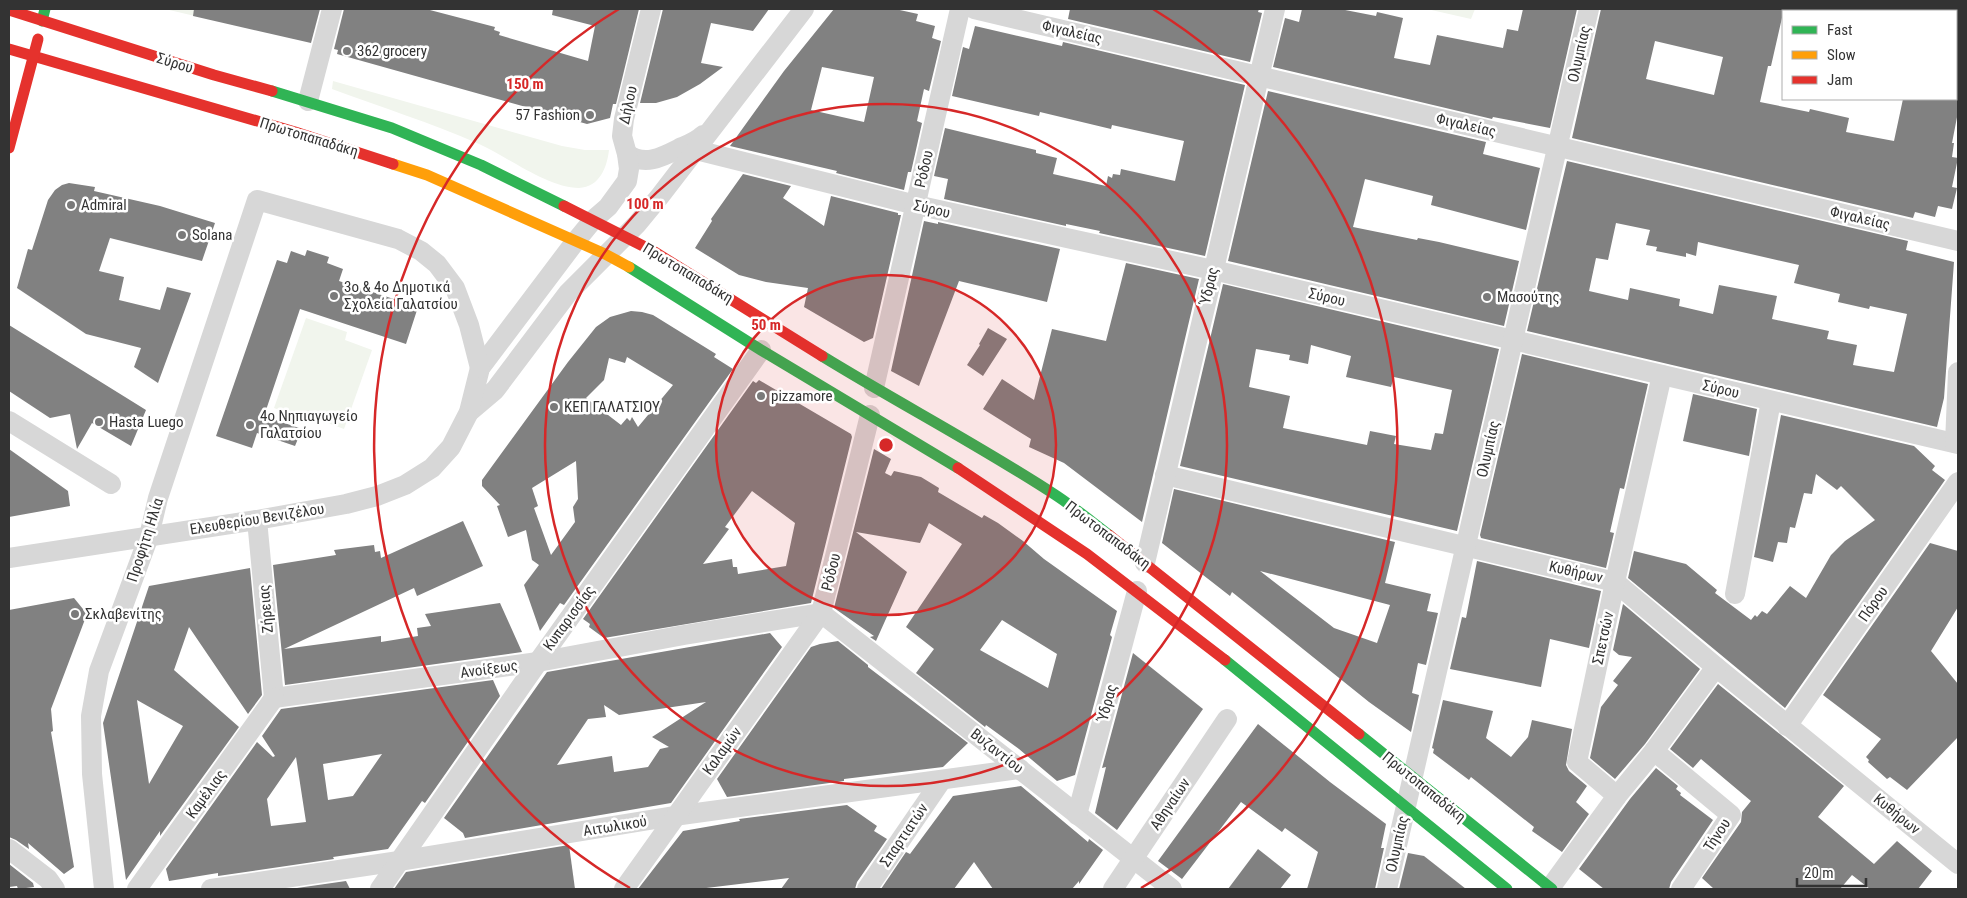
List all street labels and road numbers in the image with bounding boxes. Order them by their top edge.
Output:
street label: Φιγαλείας [1040,16,1104,48]
street label: Ολυμπίας [1564,24,1594,84]
street label: Σύρου [155,49,195,77]
street label: Δήλου [615,84,641,126]
street label: Φιγαλείας [1434,109,1498,141]
street label: Πρωτοπαπαδάκη [258,113,360,161]
street label: Ρόδου [911,148,937,190]
street label: Σύρου [912,196,952,222]
street label: Φιγαλείας [1828,202,1892,234]
street label: Πρωτοπαπαδάκη [640,239,736,307]
street label: Ύδρας [1196,265,1222,307]
street label: Σύρου [1307,284,1347,310]
street label: Σύρου [1701,376,1741,402]
street label: Ολυμπίας [1473,419,1503,479]
street label: Προφήτη Ηλία [123,495,167,584]
street label: Πρωτοπαπαδάκη [1062,497,1154,573]
street label: Ελευθερίου Βενιζέλου [188,499,326,539]
street label: Ρόδου [818,551,844,593]
street label: Κυθήρων [1547,557,1605,587]
street label: Κυπαρισσίας [539,582,599,654]
street label: Πόρου [1854,583,1892,625]
street label: Ζήρειας [255,584,277,634]
street label: Σπετσών [1589,609,1618,666]
street label: Ανοίξεως [459,656,519,682]
street label: Ύδρας [1093,682,1121,725]
street label: Καλαμών [699,723,746,778]
street label: Βυζαντίου [967,725,1027,777]
street label: Πρωτοπαπαδάκη [1379,748,1469,826]
street label: Καμέλιας [182,766,230,822]
street label: Αθηναίων [1146,774,1194,833]
street label: Κυθήρων [1870,790,1924,839]
street label: Σπαρτιατών [876,799,932,870]
street label: Αιτωλικού [582,812,648,840]
street label: Ολυμπίας [1382,814,1412,874]
street label: Τήνου [1700,815,1734,855]

